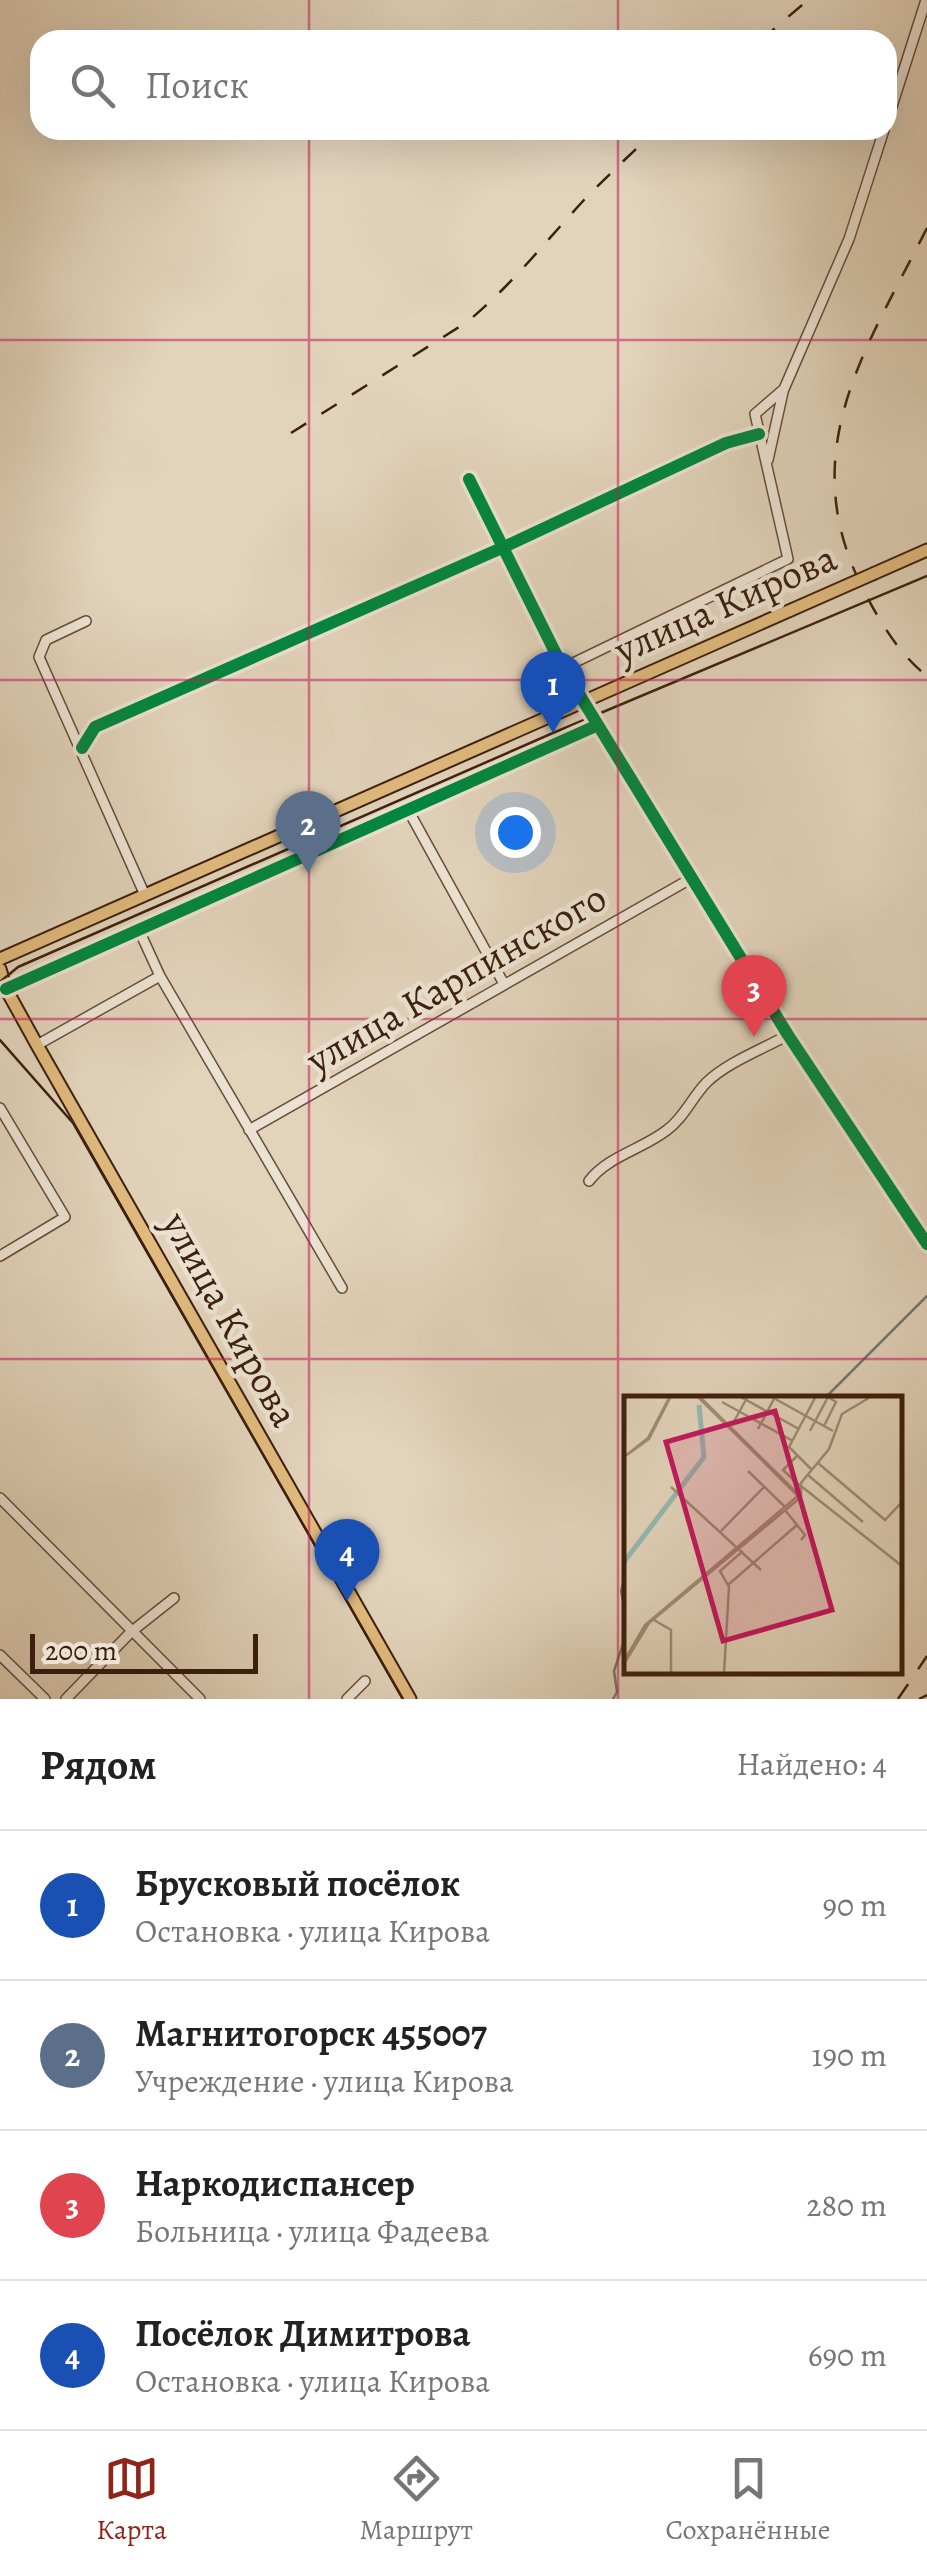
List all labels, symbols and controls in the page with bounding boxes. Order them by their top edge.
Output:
search box [30,30,897,140]
icon: search [65,58,120,113]
text: Поиск [145,59,249,111]
street label: улица Кирова [605,530,845,677]
pin: 1 [520,650,586,733]
pin: 2 [276,790,340,873]
your location [490,807,541,858]
street label: улица Карпинского [295,870,617,1087]
pin: 3 [722,954,786,1037]
street label: улица Кирова [148,1201,313,1437]
inset map [624,1396,902,1674]
pin: 4 [314,1518,380,1601]
scale bar [30,1629,258,1673]
text: 200 m [45,1632,117,1670]
text: Рядом [40,1736,157,1793]
text: Найдено: 4 [736,1742,887,1786]
text: Брусковый посёлок [135,1857,460,1909]
text: 1 [67,1883,78,1927]
text: 90 m [822,1883,887,1927]
text: Остановка · улица Кирова [135,1909,490,1953]
text: Магнитогорск 455007 [135,2007,487,2059]
text: 2 [65,2033,80,2077]
text: 190 m [811,2033,887,2077]
text: Учреждение · улица Кирова [135,2059,514,2103]
text: Наркодиспансер [135,2157,415,2209]
text: 3 [66,2183,79,2227]
text: 280 m [806,2183,887,2227]
text: Больница · улица Фадеева [135,2209,489,2253]
text: Посёлок Димитрова [135,2307,470,2359]
text: 4 [65,2333,80,2377]
text: 690 m [808,2333,887,2377]
text: Остановка · улица Кирова [135,2359,490,2403]
tab: Карта [96,2451,167,2549]
tab: Маршрут [360,2451,473,2549]
tab: Сохранённые [666,2451,831,2549]

